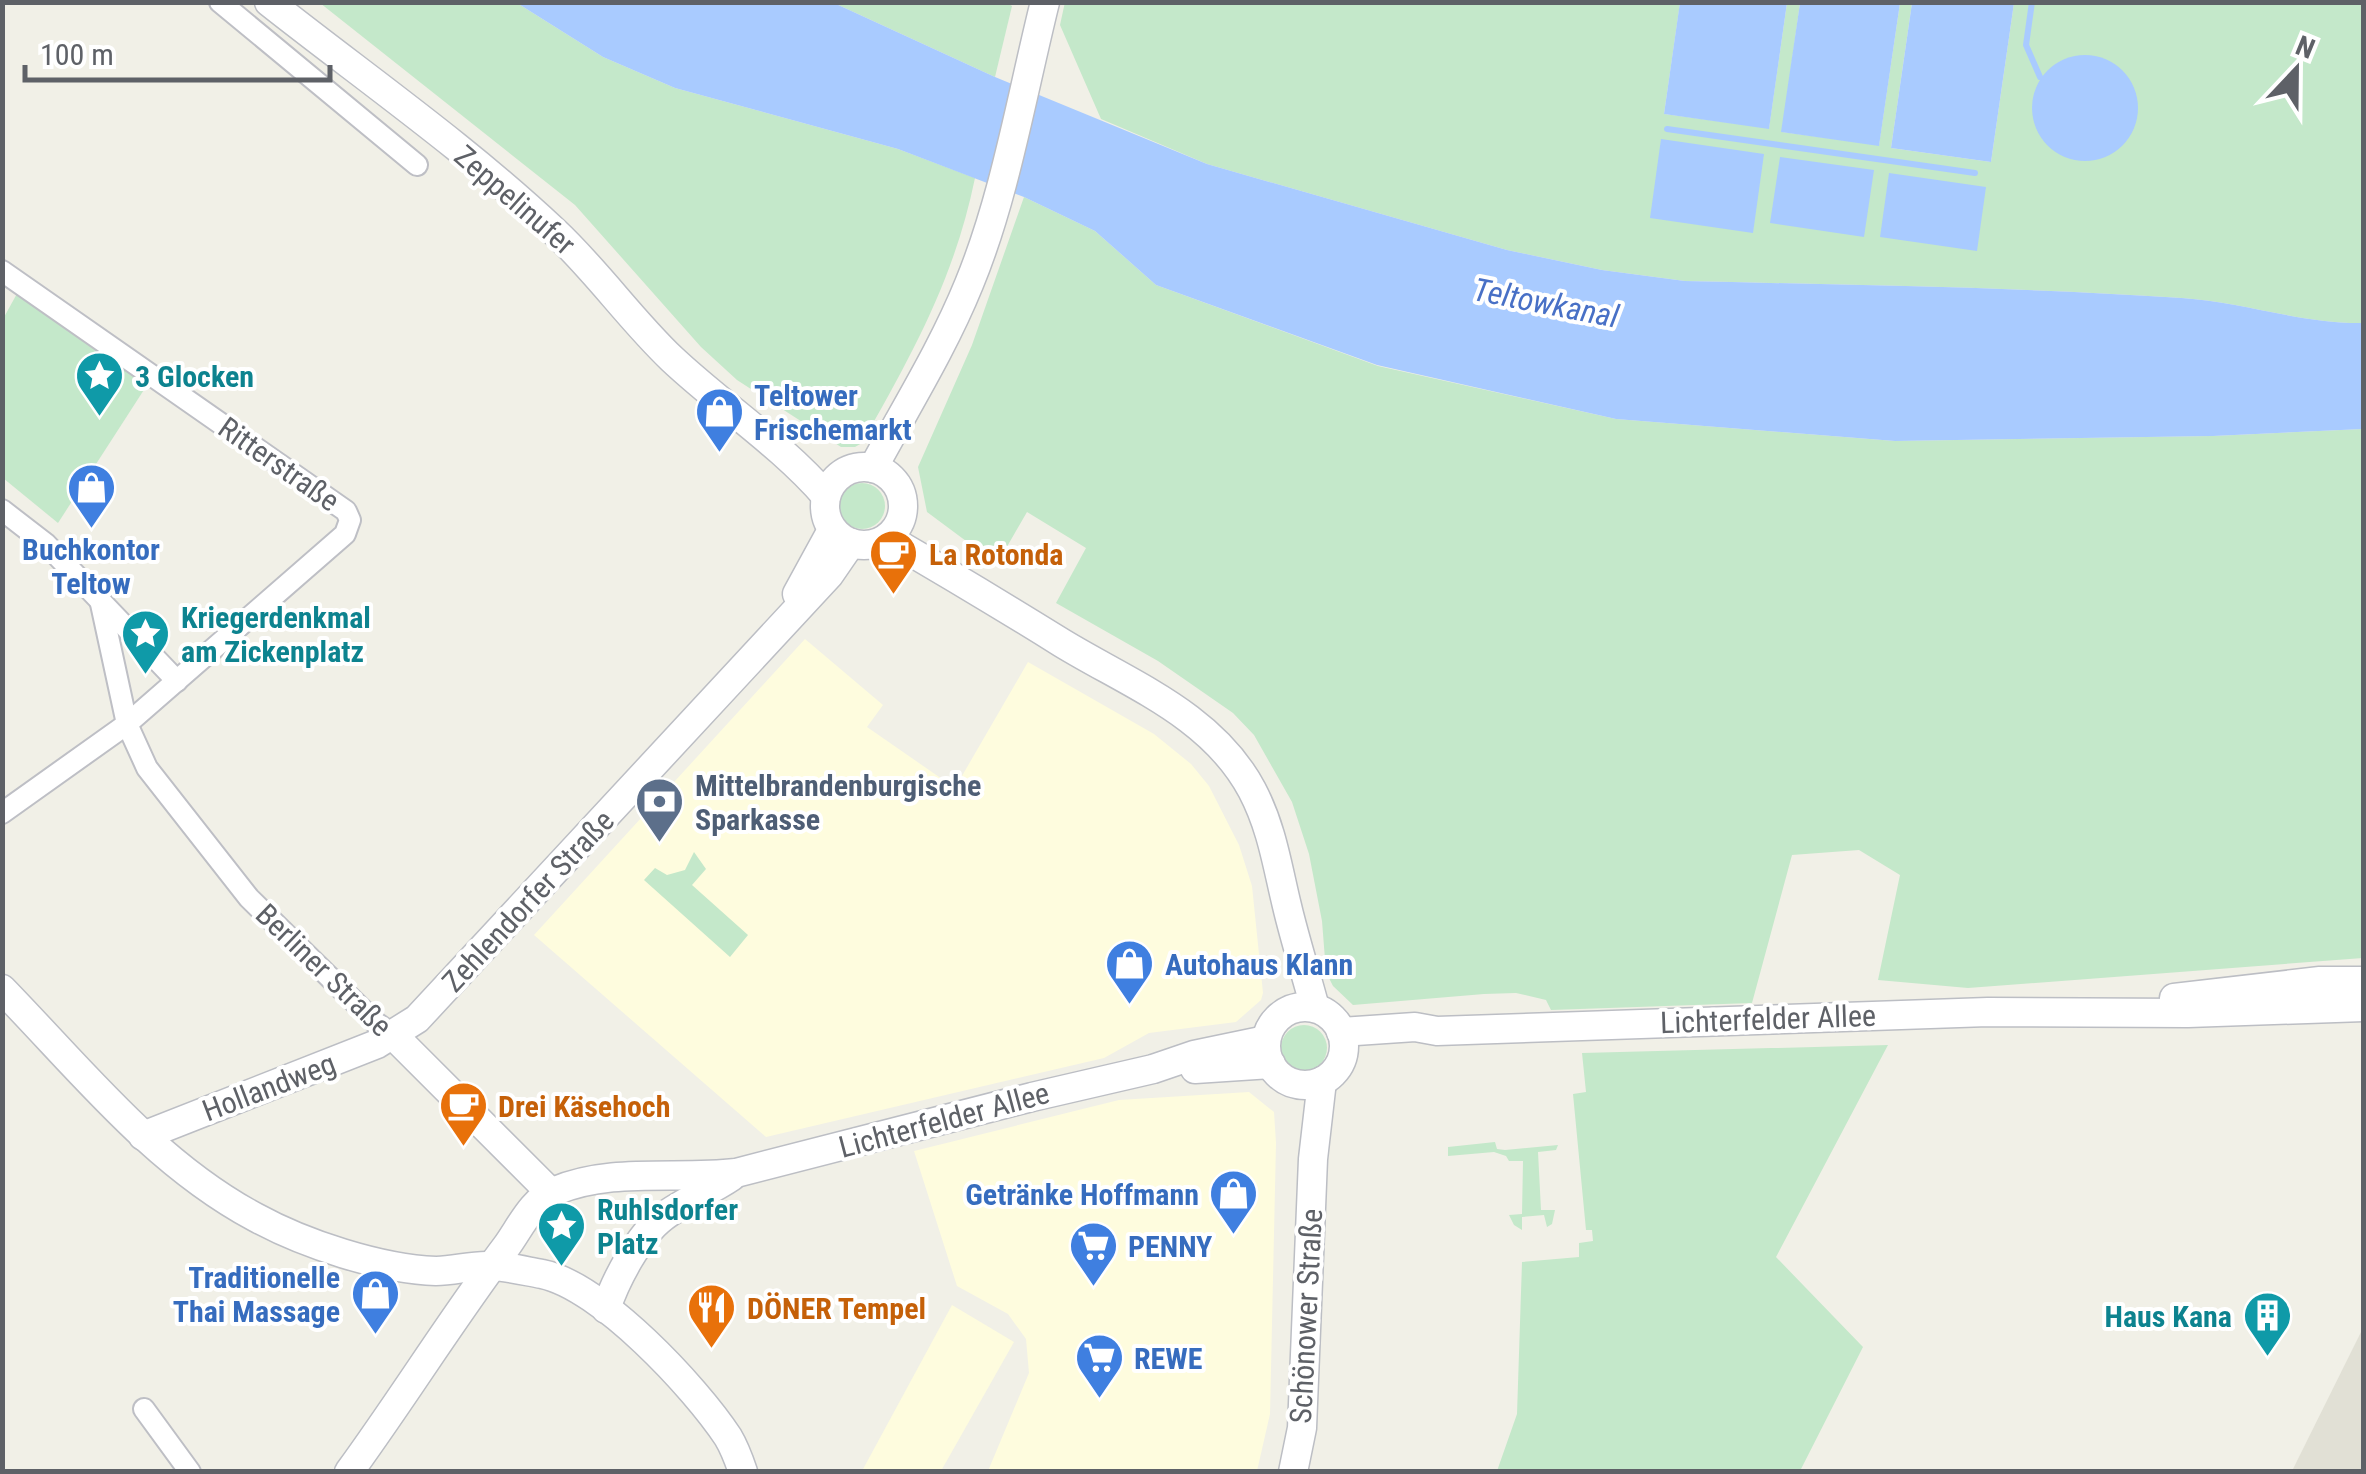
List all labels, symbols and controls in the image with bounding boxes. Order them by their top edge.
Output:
scale bar [25,20,330,82]
north arrow [2246,20,2346,120]
text: N [2291,29,2319,66]
text: 100 m [40,37,114,72]
street label: Zeppelinufer [448,138,582,262]
water label: Teltowkanal [1470,270,1623,336]
place icon: 3 Glocken [74,350,126,418]
place label: 3 Glocken [135,359,254,394]
place label: Teltower Frischemarkt [754,378,912,447]
shop icon: Teltower Frischemarkt [693,386,745,454]
street label: Ritterstraße [212,410,346,518]
shop icon: Buchkontor Teltow [65,462,117,530]
cafe icon: La Rotonda [868,528,920,596]
place label: Buchkontor Teltow [22,532,160,601]
place label: La Rotonda [929,537,1063,572]
place label: Kriegerdenkmal am Zickenplatz [181,600,371,669]
place icon: Kriegerdenkmal am Zickenplatz [120,608,172,676]
place label: Mittelbrandenburgische Sparkasse [695,768,981,837]
bank icon: Mittelbrandenburgische Sparkasse [634,776,686,844]
street label: Zehlendorfer Straße [435,803,621,999]
street label: Berliner Straße [249,897,399,1043]
shop icon: Autohaus Klann [1104,938,1156,1006]
place label: Autohaus Klann [1165,947,1353,982]
street label: Lichterfelder Allee [1659,998,1877,1040]
street label: Hollandweg [198,1046,340,1128]
street label: Lichterfelder Allee [835,1075,1053,1165]
cafe icon: Drei Käsehoch [437,1080,489,1148]
place label: Drei Käsehoch [498,1089,670,1124]
shop icon: Getränke Hoffmann [1208,1168,1260,1236]
place label: Getränke Hoffmann [965,1177,1199,1212]
place label: Ruhlsdorfer Platz [597,1192,738,1261]
place icon: Ruhlsdorfer Platz [536,1200,588,1268]
street label: Schönower Straße [1283,1208,1329,1424]
supermarket icon: PENNY [1067,1220,1119,1288]
place label: PENNY [1128,1229,1213,1264]
place label: Traditionelle Thai Massage [173,1260,340,1329]
shop icon: Traditionelle Thai Massage [349,1268,401,1336]
restaurant icon: DÖNER Tempel [686,1282,738,1350]
building icon: Haus Kana [2241,1290,2293,1358]
place label: DÖNER Tempel [747,1291,926,1326]
place label: Haus Kana [2105,1299,2232,1334]
supermarket icon: REWE [1073,1332,1125,1400]
place label: REWE [1134,1341,1203,1376]

